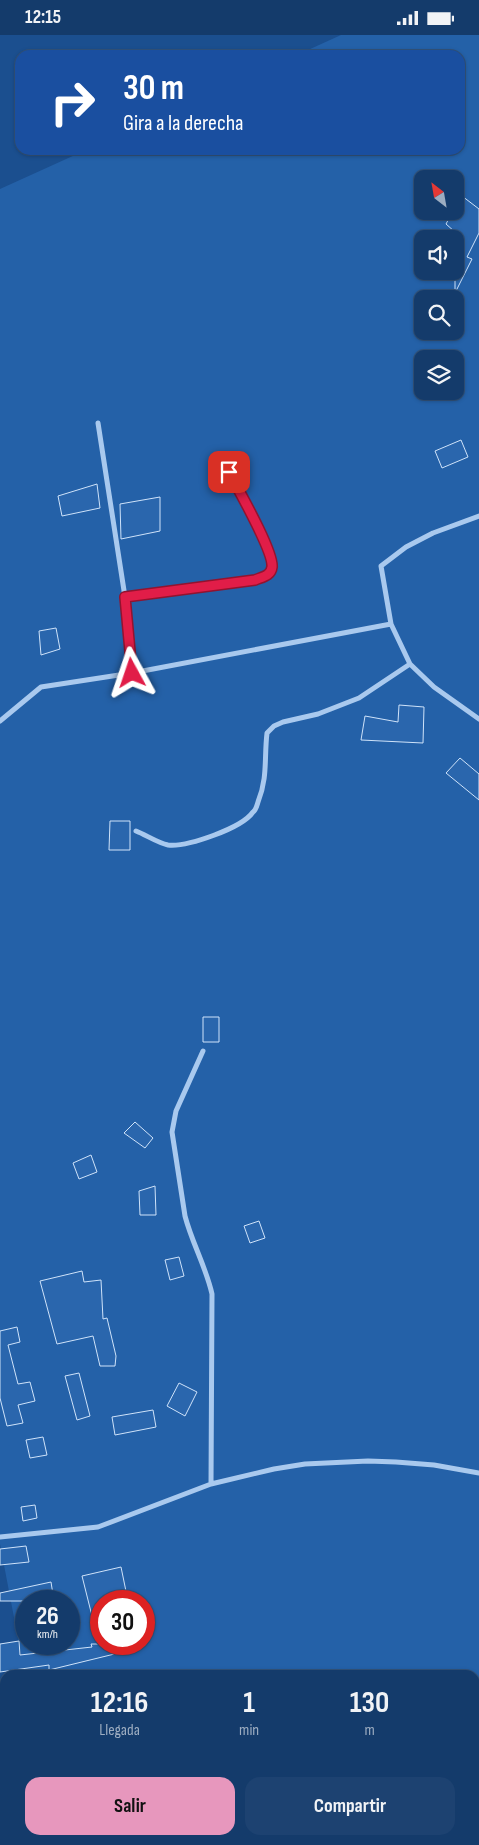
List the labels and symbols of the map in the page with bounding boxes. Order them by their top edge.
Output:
north arrow [414,170,464,220]
pin [208,451,250,493]
position arrow [105,646,157,698]
speed limit sign: 30 [90,1590,155,1655]

